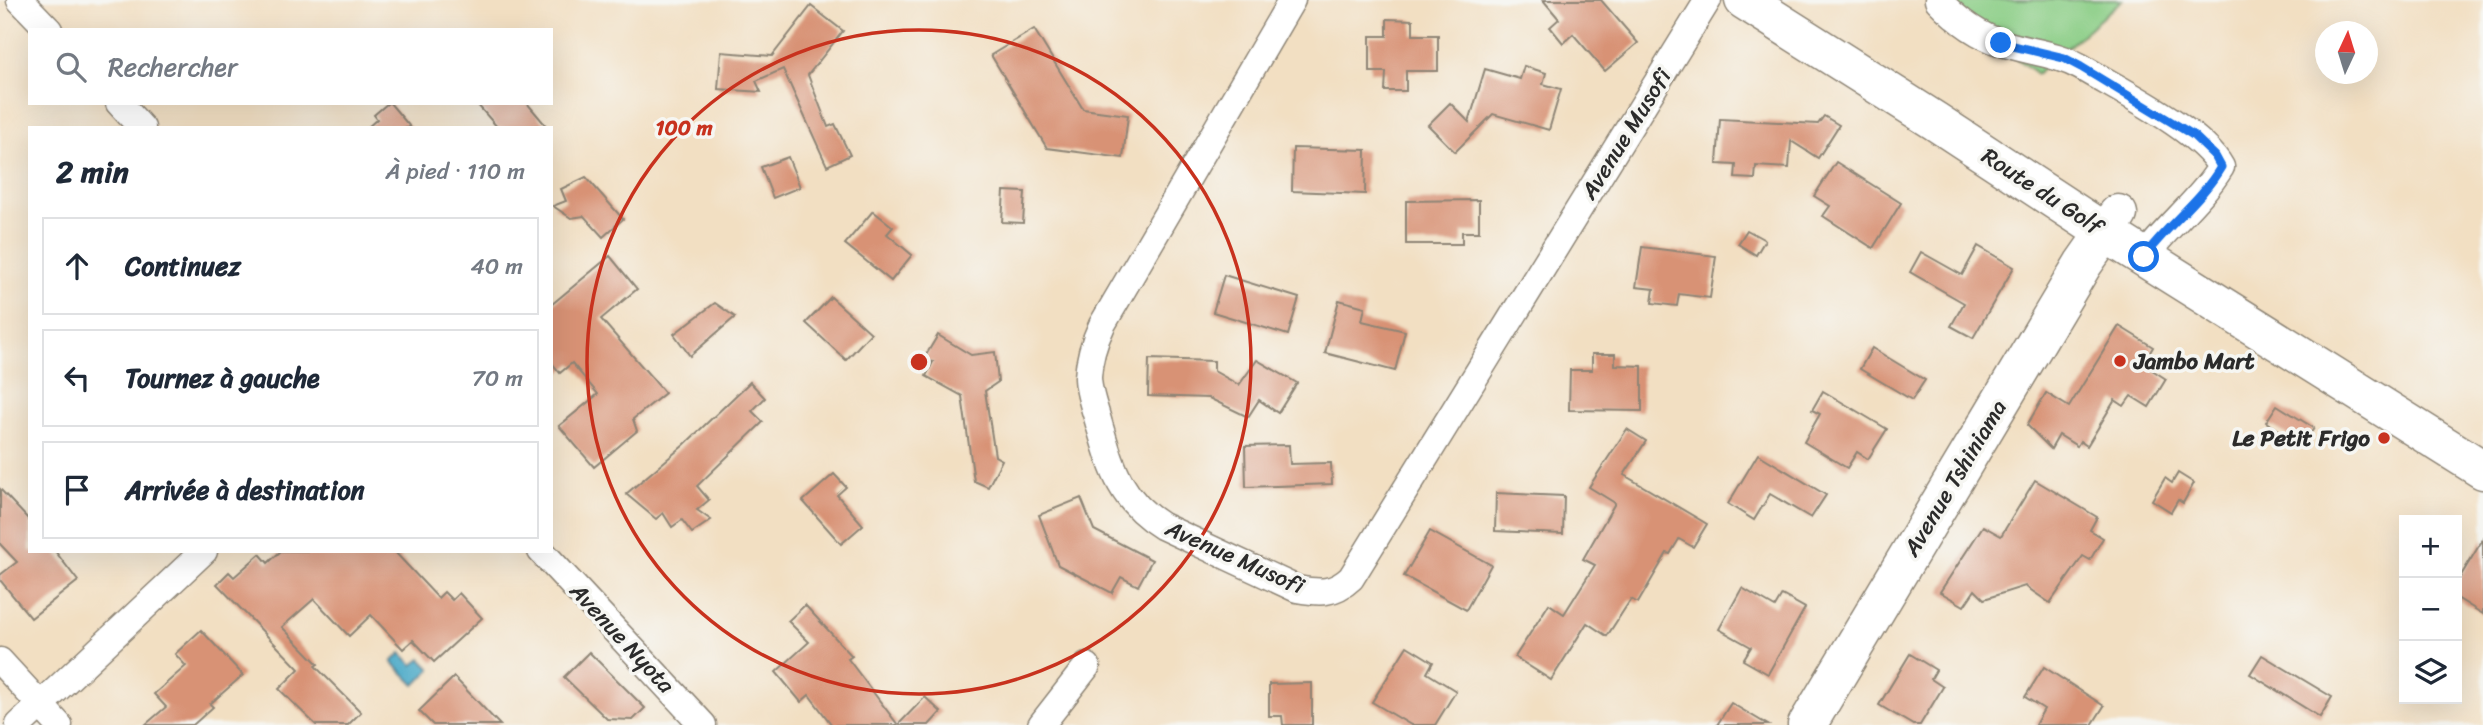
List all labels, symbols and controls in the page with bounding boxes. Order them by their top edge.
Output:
north arrow [2315,21,2378,84]
route end [1985,27,2016,58]
search box [28,28,553,105]
text: Rechercher [108,44,238,90]
icon: search [52,48,90,86]
street label: Avenue Musofi [1569,59,1683,209]
text: 100 m [655,109,713,147]
street label: Route du Golf [1973,136,2114,247]
text: 2 min [56,145,129,199]
text: À pied · 110 m [385,151,525,192]
route start [2128,241,2159,272]
text: Continuez [125,243,241,289]
text: 40 m [470,246,523,287]
icon: ahead [58,247,96,285]
place label: Jambo Mart [2132,341,2255,382]
centre of rings [907,350,931,374]
marker: Jambo Mart [2112,353,2128,369]
text: Tournez à gauche [125,355,320,401]
text: 70 m [472,358,523,399]
icon: left [58,359,96,397]
street label: Avenue Tshiniama [1891,391,2018,565]
place label: Le Petit Frigo [2232,418,2370,459]
marker: Le Petit Frigo [2376,430,2392,446]
text: Arrivée à destination [125,467,365,513]
icon: arrive [58,471,96,509]
street label: Avenue Musofi [1158,508,1312,606]
map controls [2399,515,2462,704]
button: + [2399,515,2462,578]
street label: Avenue Nyota [558,572,685,704]
button: − [2399,578,2462,641]
button: layers [2399,641,2462,704]

